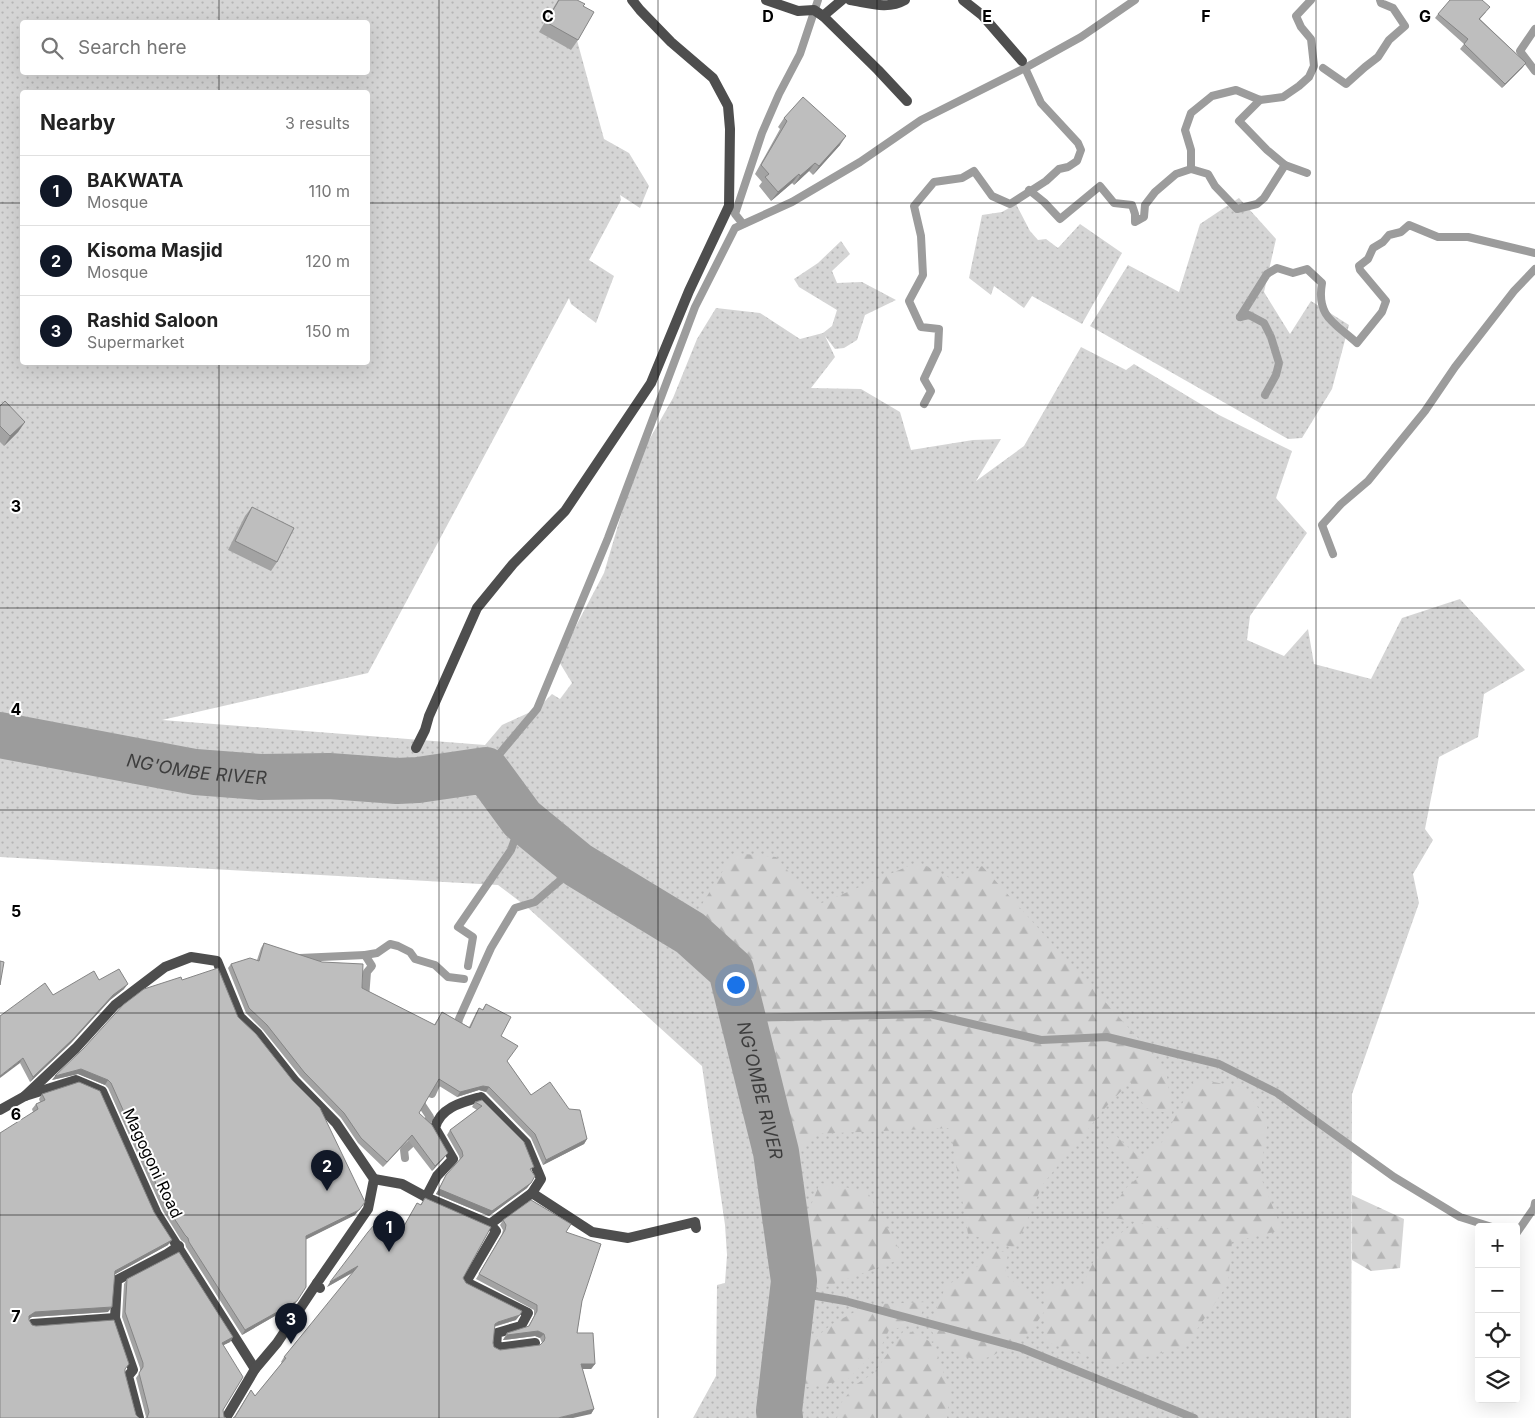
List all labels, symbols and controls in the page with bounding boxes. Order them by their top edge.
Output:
text: C [542,6,554,26]
text: D [762,6,774,26]
text: E [982,6,992,26]
text: F [1201,6,1211,26]
text: G [1419,6,1431,26]
search box [20,20,370,75]
icon: search [38,34,66,62]
text: Search here [78,36,187,59]
text: Nearby [40,110,115,135]
text: 3 results [285,113,350,133]
text: BAKWATA [87,169,183,192]
text: 1 [53,181,59,201]
text: 110 m [308,181,350,201]
text: Mosque [87,192,148,212]
text: Kisoma Masjid [87,239,223,262]
text: 2 [51,251,61,271]
text: 120 m [305,251,350,271]
text: Mosque [87,262,148,282]
text: Rashid Saloon [87,309,218,332]
text: 3 [51,321,61,341]
text: 150 m [305,321,350,341]
text: Supermarket [87,332,184,352]
text: 3 [11,496,21,516]
text: 4 [11,699,22,719]
water label: NG'OMBE RIVER [125,749,268,788]
text: 5 [11,901,21,921]
your location [723,972,749,998]
water label: NG'OMBE RIVER [734,1019,787,1161]
text: 6 [11,1104,21,1124]
street label: Magogoni Road [119,1105,187,1221]
pin: 2 [311,1150,343,1191]
pin: 1 [373,1211,405,1252]
map controls [1475,1223,1520,1403]
button: + [1475,1223,1520,1268]
button: − [1475,1268,1520,1313]
pin: 3 [275,1303,307,1344]
text: 7 [11,1306,21,1326]
button: locate [1475,1313,1520,1358]
button: layers [1475,1358,1520,1403]

